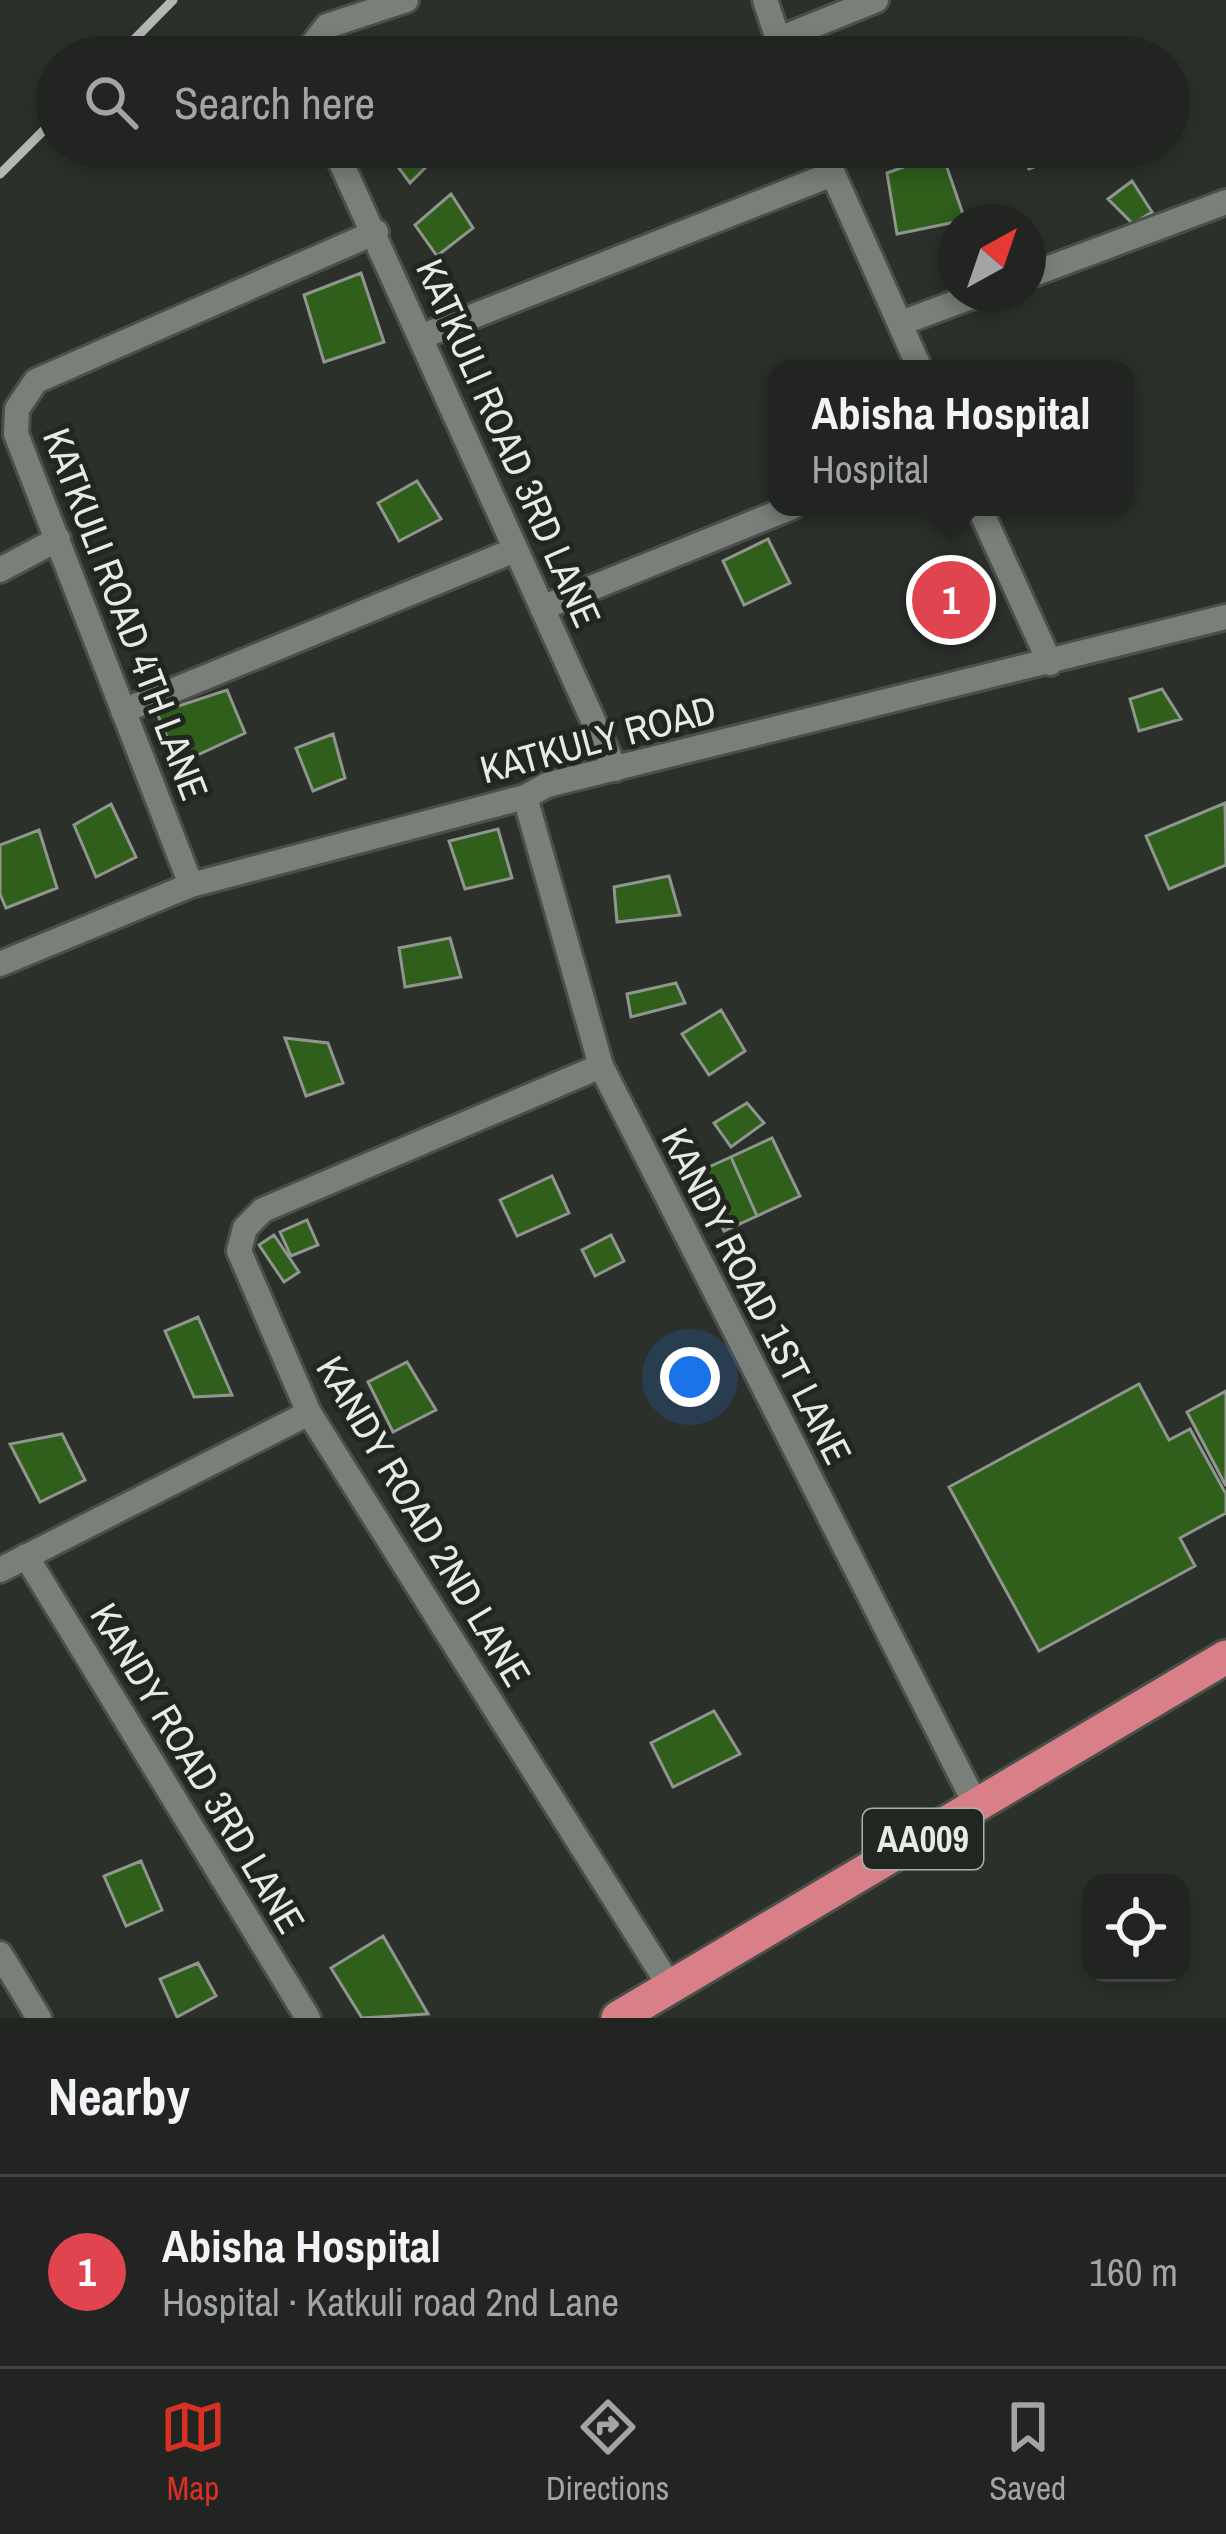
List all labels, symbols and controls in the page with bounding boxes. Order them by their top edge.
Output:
search box [36,36,1190,168]
icon: search [78,69,144,135]
text: Search here [174,72,375,133]
north arrow [938,204,1046,312]
street label: KATKULI ROAD 3RD LANE [404,251,614,635]
popup [768,360,1134,516]
text: Abisha Hospital [812,382,1090,443]
street label: KATKULI ROAD 4TH LANE [31,421,221,807]
text: Hospital [812,443,929,495]
pin: 1 [912,555,990,645]
street label: KATKULY ROAD [474,683,722,795]
street label: KANDY ROAD 1ST LANE [650,1119,864,1473]
street label: KANDY ROAD 2ND LANE [305,1346,543,1696]
your location [660,1347,720,1407]
street label: KANDY ROAD 3RD LANE [79,1593,317,1943]
road number: AA009 [863,1809,983,1869]
map controls [1082,1874,1190,1982]
button: locate [1082,1874,1190,1982]
text: Nearby [48,2062,190,2131]
text: Abisha Hospital [162,2215,441,2276]
text: 1 [78,2246,96,2298]
text: 160 m [1089,2246,1178,2298]
text: Hospital · Katkuli road 2nd Lane [162,2276,619,2328]
tab: Map [160,2394,226,2510]
tab: Directions [546,2394,669,2510]
tab: Saved [989,2394,1066,2510]

